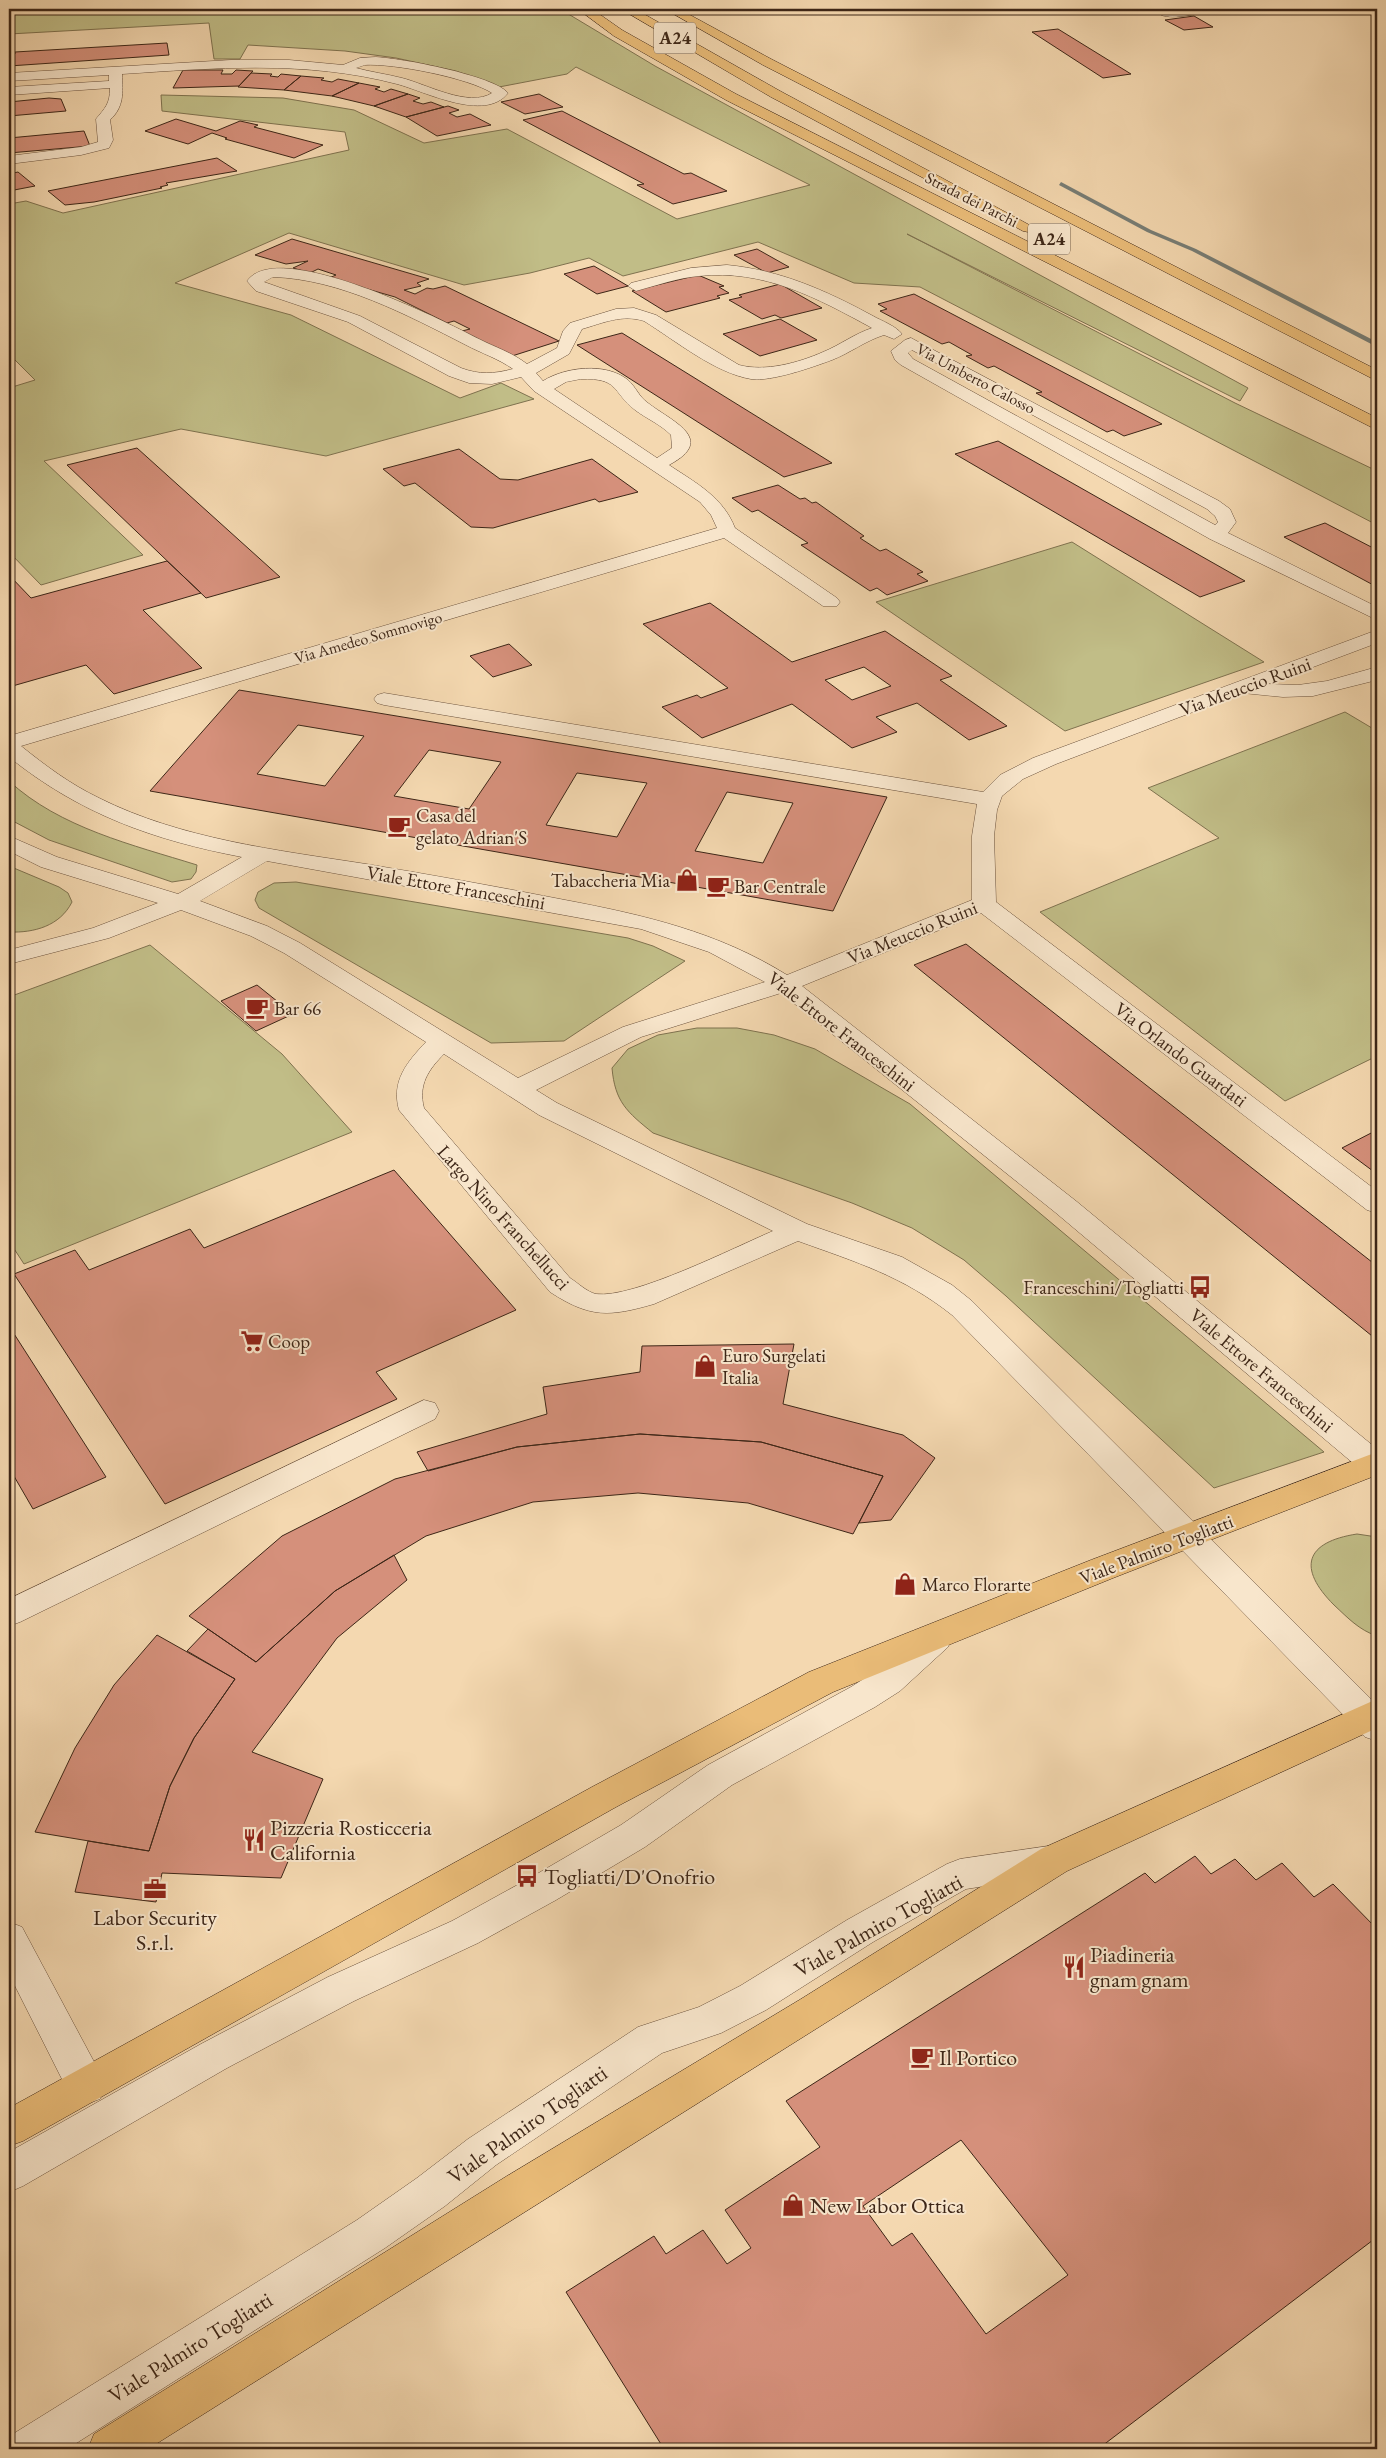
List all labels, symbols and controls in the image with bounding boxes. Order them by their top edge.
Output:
road number: A24 [654,22,696,54]
street label: Strada dei Parchi [922,167,1022,232]
road number: A24 [1028,223,1070,254]
street label: Via Umberto Calosso [913,338,1039,419]
street label: Via Amedeo Sommovigo [292,606,444,669]
street label: Via Meuccio Ruini [1176,651,1315,722]
place label: Casa del gelato Adrian'S [416,803,527,850]
cafe icon: Casa del gelato Adrian'S [386,813,412,839]
street label: Viale Ettore Franceschini [365,859,548,916]
shop icon: Tabaccheria Mia [674,867,700,893]
place label: Tabaccheria Mia [551,868,670,893]
cafe icon: Bar Centrale [705,873,731,899]
place label: Bar Centrale [734,874,826,899]
street label: Via Meuccio Ruini [843,895,981,970]
street label: Viale Ettore Franceschini [763,966,921,1097]
cafe icon: Bar 66 [244,995,270,1021]
place label: Bar 66 [274,996,321,1021]
street label: Via Orlando Guardati [1109,996,1252,1113]
street label: Largo Nino Franchellucci [432,1140,576,1295]
bus stop icon: Franceschini/Togliatti [1187,1274,1213,1300]
place label: Franceschini/Togliatti [1023,1275,1184,1300]
street label: Viale Ettore Franceschini [1184,1303,1339,1438]
supermarket icon: Coop [239,1328,265,1354]
place label: Coop [268,1329,310,1354]
place label: Euro Surgelati Italia [722,1343,826,1390]
shop icon: Euro Surgelati Italia [692,1353,718,1379]
street label: Viale Palmiro Togliatti [1076,1508,1237,1590]
shop icon: Marco Florarte [892,1571,918,1597]
place label: Marco Florarte [922,1572,1031,1597]
place label: Pizzeria Rosticceria California [270,1813,432,1867]
restaurant icon: Pizzeria Rosticceria California [241,1827,267,1853]
place label: Togliatti/D'Onofrio [544,1862,715,1891]
bus stop icon: Togliatti/D'Onofrio [514,1863,540,1889]
street label: Viale Palmiro Togliatti [789,1867,968,1984]
office icon: Labor Security S.r.l. [142,1876,168,1902]
place label: Labor Security S.r.l. [93,1903,217,1957]
place label: Piadineria gnam gnam [1090,1940,1189,1994]
restaurant icon: Piadineria gnam gnam [1061,1954,1087,1980]
place label: Il Portico [939,2043,1017,2072]
cafe icon: Il Portico [909,2044,935,2070]
street label: Viale Palmiro Togliatti [442,2058,613,2190]
place label: New Labor Ottica [810,2191,965,2220]
shop icon: New Labor Ottica [780,2192,806,2218]
street label: Viale Palmiro Togliatti [103,2285,278,2410]

